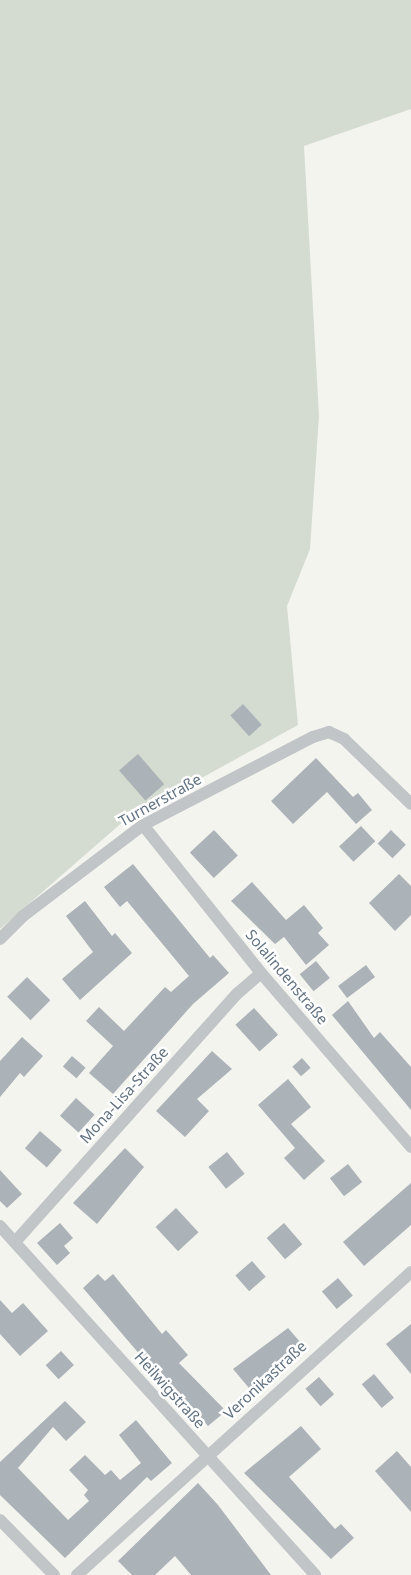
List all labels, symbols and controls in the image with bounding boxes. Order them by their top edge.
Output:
street label: Turnerstraße [115,770,205,830]
street label: Solalindenstraße [242,926,332,1028]
street label: Mona-Lisa-Straße [76,1043,172,1147]
street label: Veronikastraße [220,1337,310,1423]
street label: Heilwigstraße [131,1348,209,1432]

